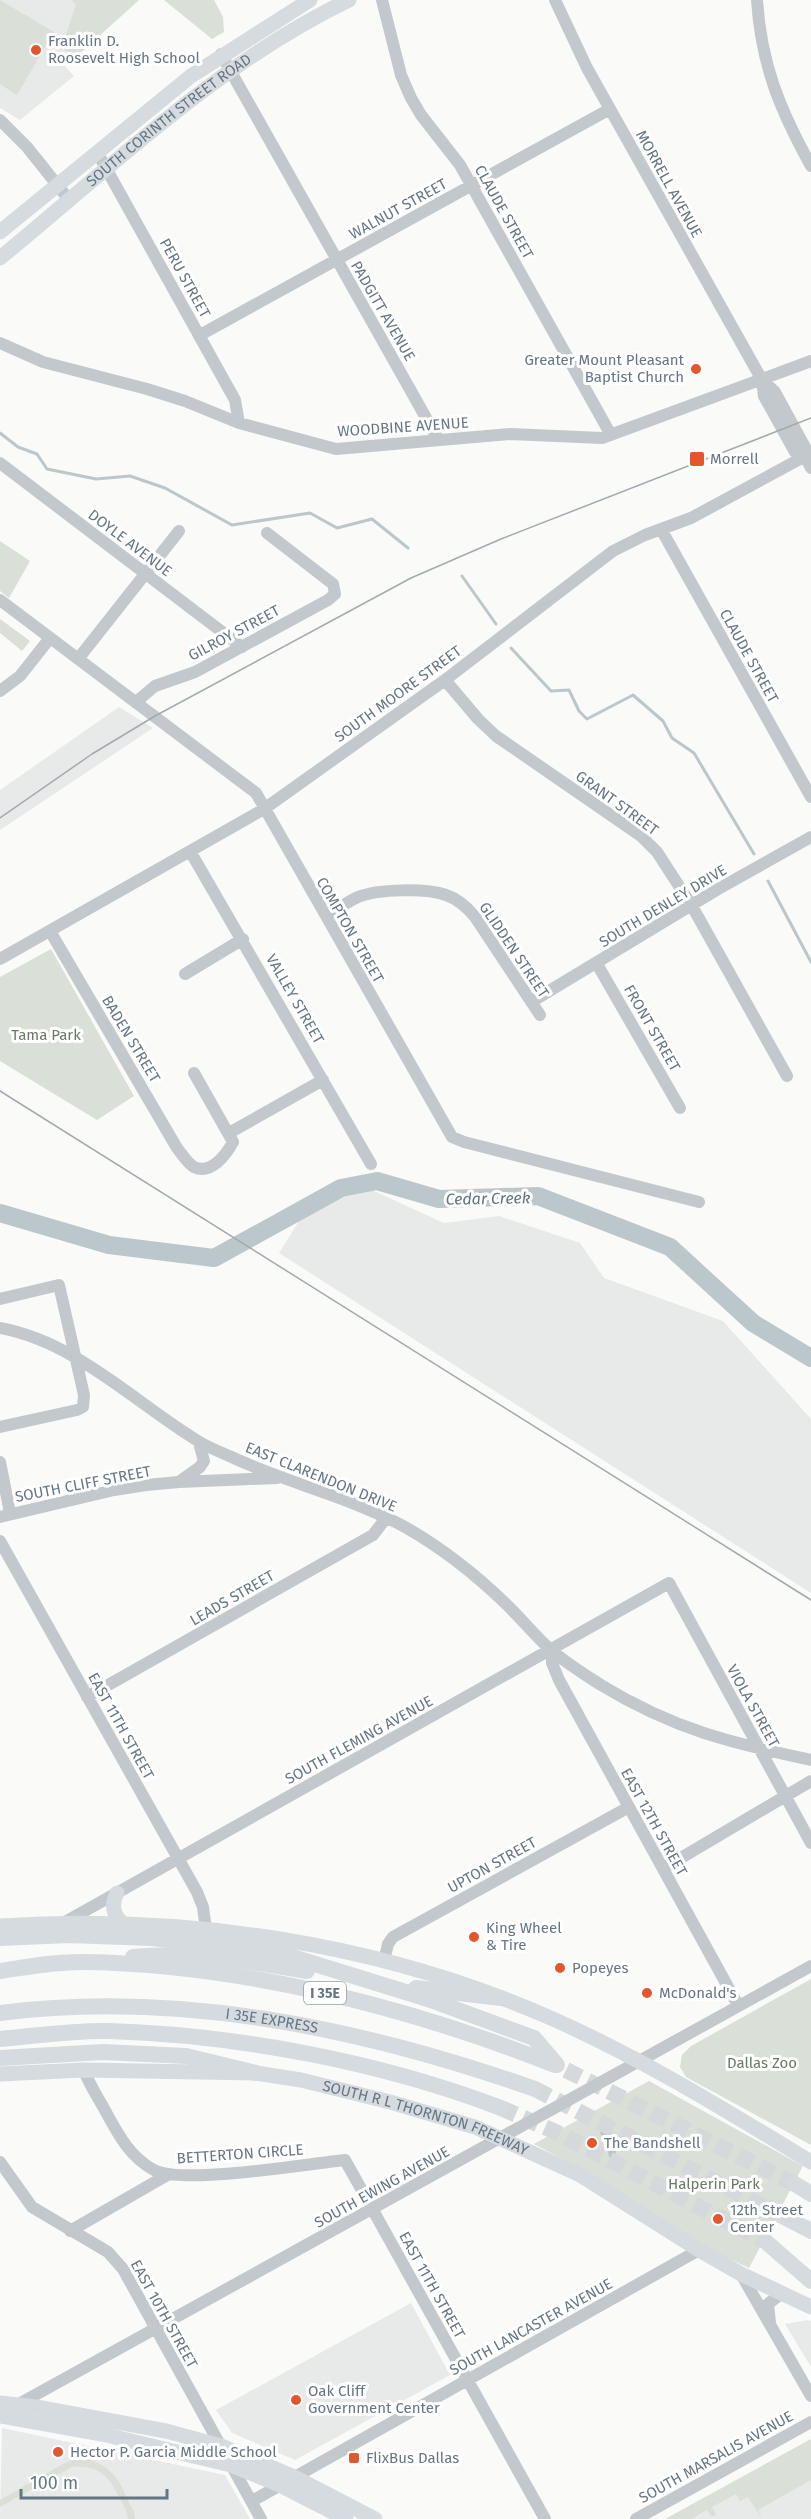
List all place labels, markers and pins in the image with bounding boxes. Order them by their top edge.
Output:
place label: Franklin D. Roosevelt High School [48,32,200,67]
marker: Franklin D. Roosevelt High School [29,43,43,57]
place label: Greater Mount Pleasant Baptist Church [524,351,685,386]
marker: Greater Mount Pleasant Baptist Church [689,362,703,376]
marker: Morrell [688,450,706,468]
place label: Morrell [710,450,759,468]
place label: King Wheel & Tire [486,1919,562,1954]
marker: King Wheel & Tire [467,1930,481,1944]
place label: Popeyes [572,1959,629,1977]
marker: Popeyes [553,1961,567,1975]
place label: McDonald's [659,1984,737,2002]
marker: McDonald's [640,1986,654,2000]
place label: The Bandshell [604,2134,701,2152]
marker: The Bandshell [585,2136,599,2150]
place label: 12th Street Center [730,2201,803,2236]
marker: 12th Street Center [711,2212,725,2226]
place label: Oak Cliff Government Center [308,2382,440,2417]
marker: Oak Cliff Government Center [289,2393,303,2407]
place label: Hector P. Garcia Middle School [70,2443,277,2461]
marker: Hector P. Garcia Middle School [51,2445,65,2459]
place label: FlixBus Dallas [366,2449,459,2467]
marker: FlixBus Dallas [347,2451,361,2465]

